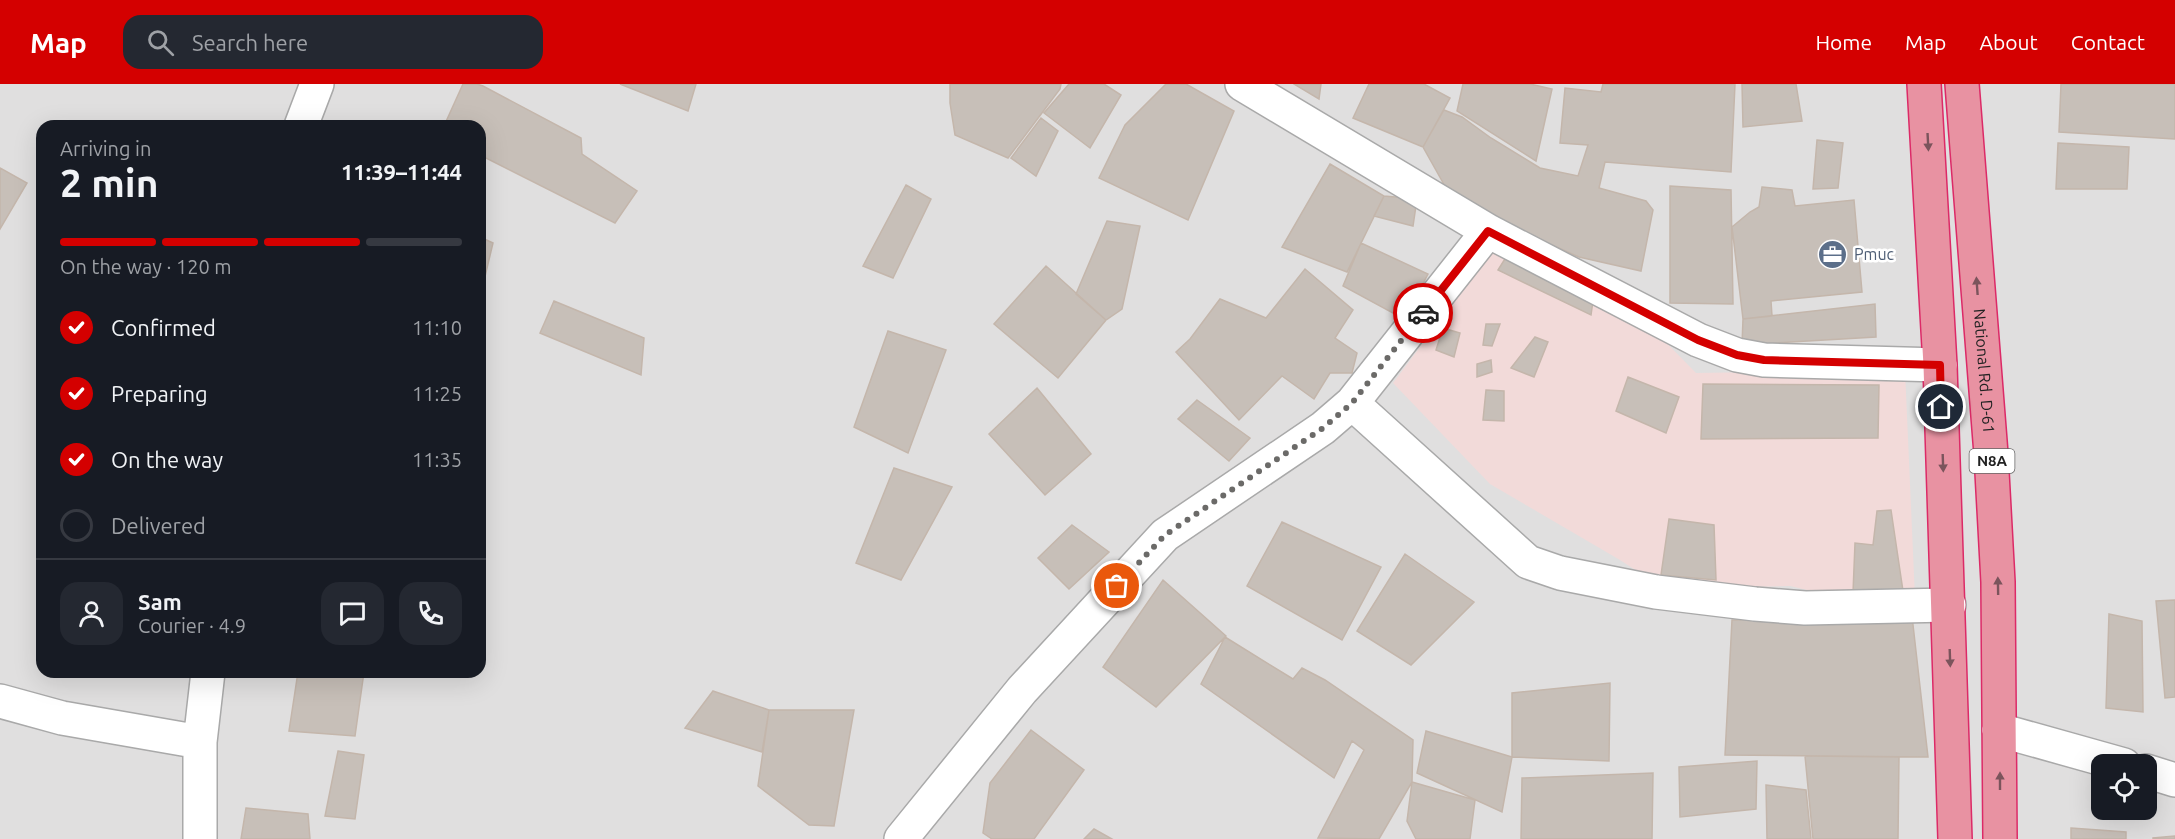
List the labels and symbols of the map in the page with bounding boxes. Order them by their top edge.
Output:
one-way arrow [1923,133,1932,152]
office icon: Pmuc [1817,238,1849,270]
place label: Pmuc [1854,245,1895,263]
one-way arrow [1972,277,1982,296]
courier [1393,283,1453,343]
street label: National Rd. D-61 [1971,308,1998,434]
pin [1915,381,1966,432]
road number: N8A [1970,449,2014,473]
one-way arrow [1939,454,1948,473]
pin [1091,560,1142,611]
one-way arrow [1993,576,2003,595]
one-way arrow [1945,648,1955,667]
one-way arrow [1995,771,2005,790]

